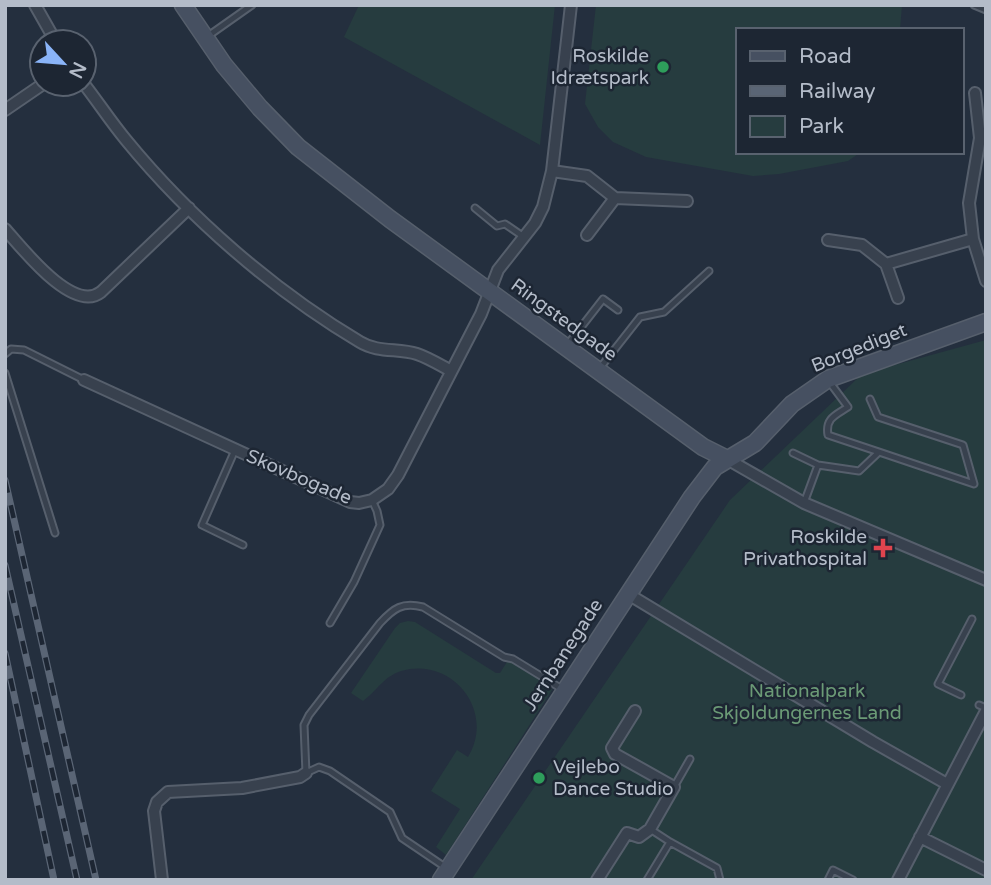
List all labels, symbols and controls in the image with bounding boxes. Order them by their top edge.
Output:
north arrow [28,28,98,98]
legend [736,28,963,154]
text: Road [799,44,852,69]
place label: Roskilde Idrætspark [551,45,649,89]
text: N [64,58,91,82]
marker: Roskilde Idrætspark [655,59,671,75]
text: Railway [799,79,876,104]
text: Park [799,114,844,139]
street label: Ringstedgade [507,274,621,366]
street label: Borgediget [808,319,910,377]
street label: Skovbogade [243,445,355,509]
place label: Roskilde Privathospital [743,526,867,570]
marker: Roskilde Privathospital [873,538,893,558]
street label: Jernbanegade [519,595,607,715]
park label: Nationalpark Skjoldungernes Land [712,680,902,724]
place label: Vejlebo Dance Studio [553,756,673,800]
marker: Vejlebo Dance Studio [531,770,547,786]

